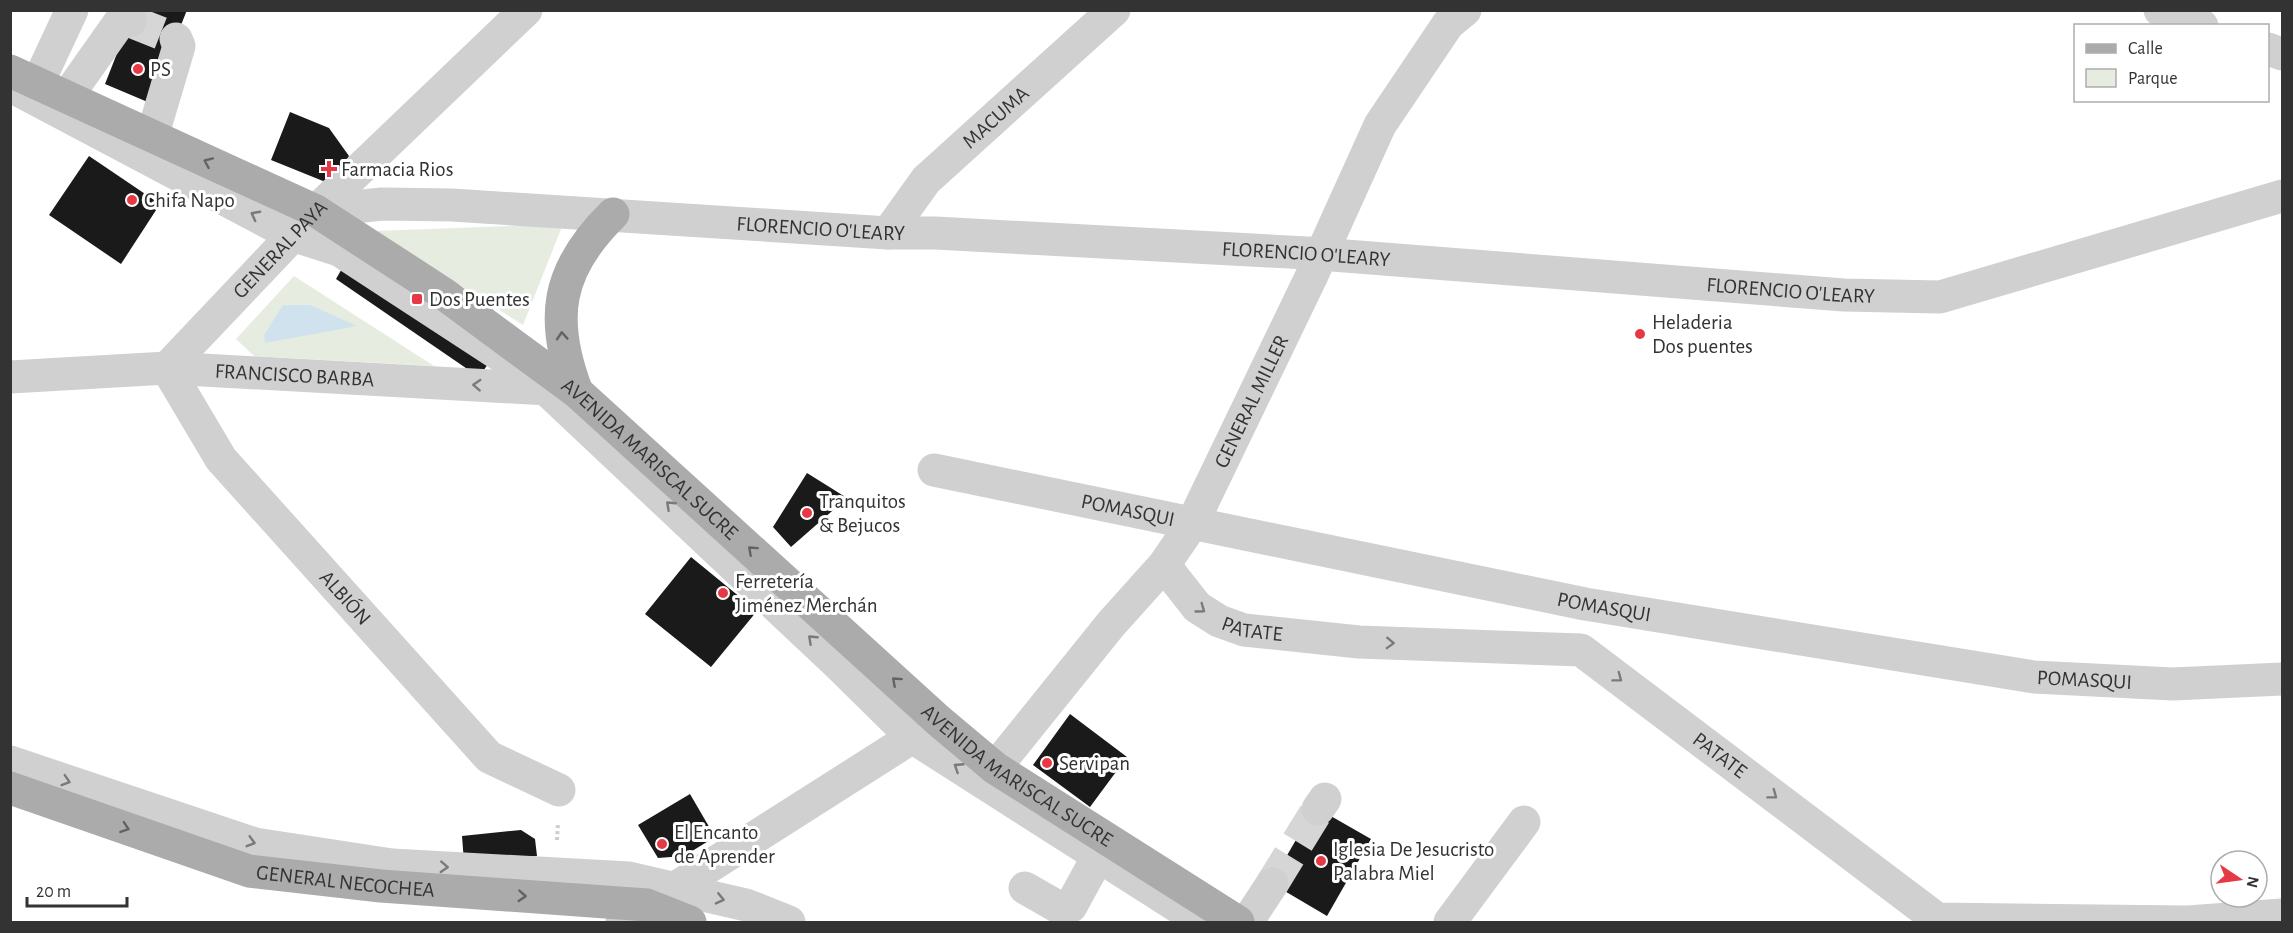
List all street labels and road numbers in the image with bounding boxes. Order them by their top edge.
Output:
street label: MACUMA [959,82,1033,152]
street label: GENERAL PAYA [229,196,331,302]
street label: FLORENCIO O'LEARY [736,213,905,244]
street label: FLORENCIO O'LEARY [1221,238,1391,270]
street label: FLORENCIO O'LEARY [1706,274,1875,307]
street label: GENERAL MILLER [1211,332,1292,471]
street label: FRANCISCO BARBA [214,361,375,390]
street label: AVENIDA MARISCAL SUCRE [558,374,742,544]
street label: POMASQUI [1079,491,1177,530]
street label: ALBIÓN [316,567,375,629]
street label: POMASQUI [1555,589,1653,626]
street label: PATATE [1219,613,1283,645]
street label: POMASQUI [2036,667,2132,693]
street label: AVENIDA MARISCAL SUCRE [917,701,1116,851]
street label: PATATE [1689,729,1750,782]
street label: GENERAL NECOCHEA [255,862,435,901]

